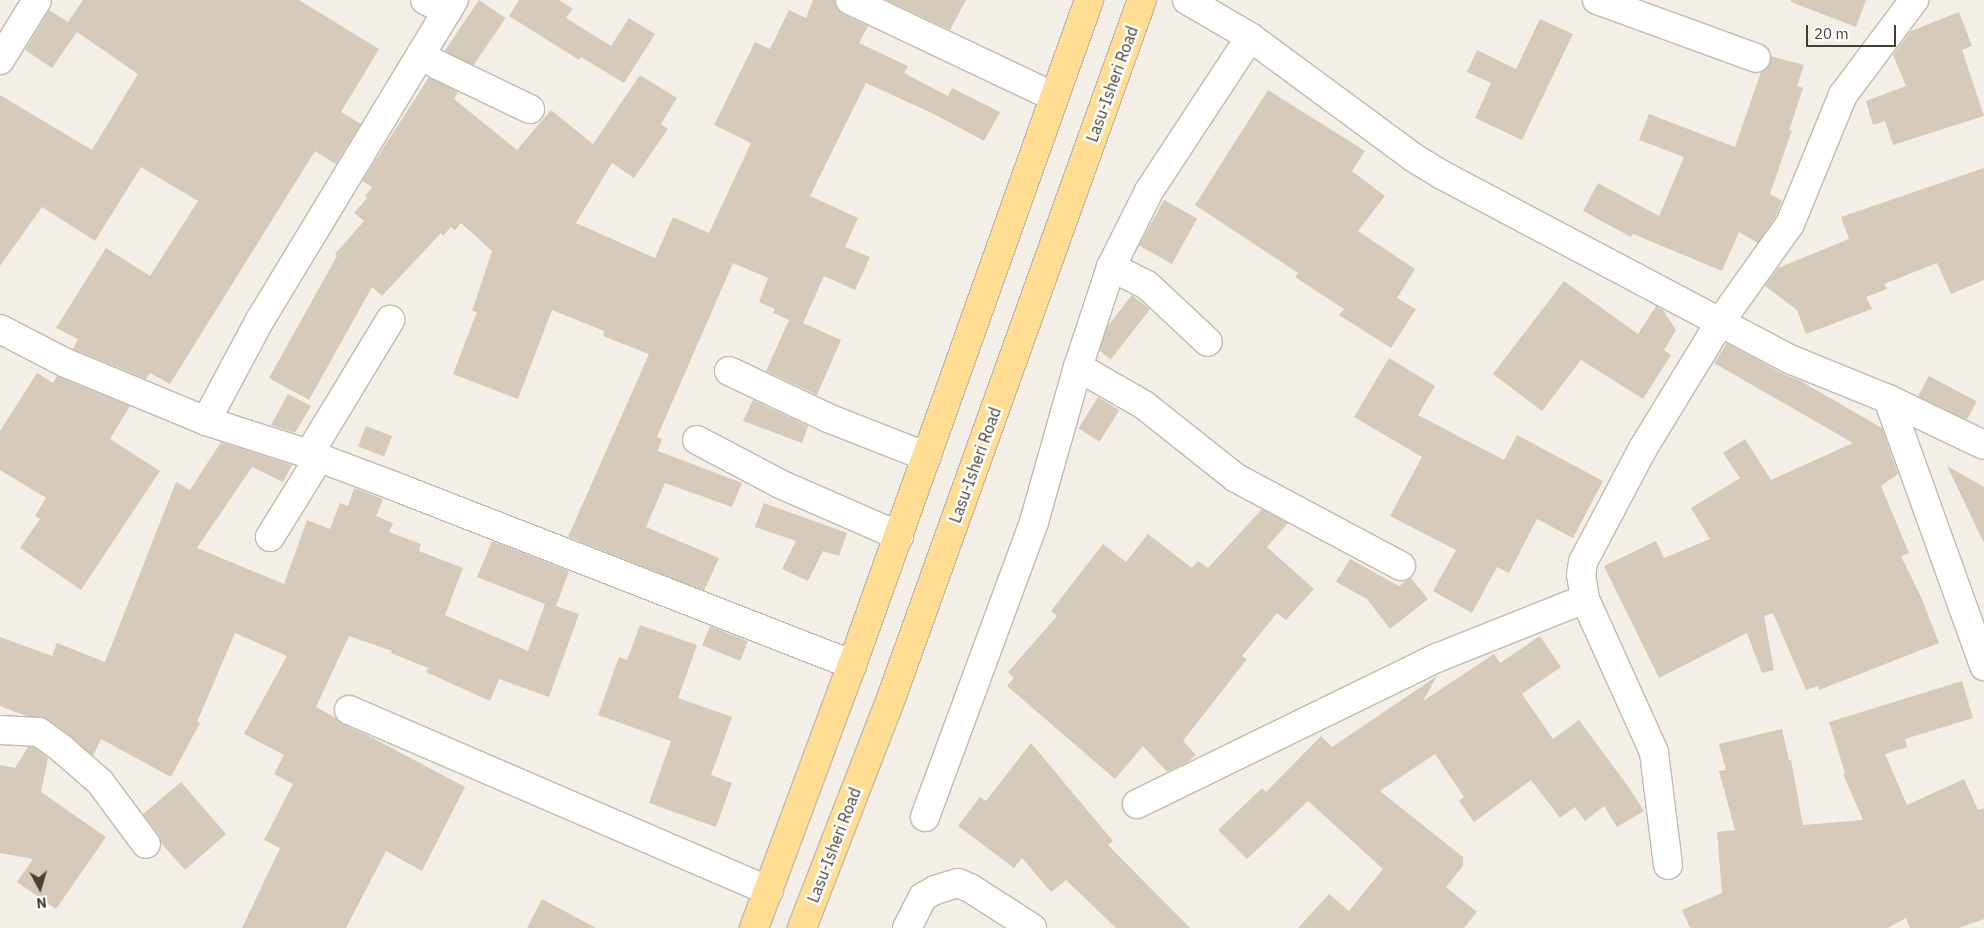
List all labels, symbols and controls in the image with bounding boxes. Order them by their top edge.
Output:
scale bar [1809,15,1899,47]
street label: Lasu-Isheri Road [1082,23,1142,145]
text: 20 m [1814,24,1849,43]
street label: Lasu-Isheri Road [945,404,1005,526]
street label: Lasu-Isheri Road [803,785,865,905]
north arrow [15,863,65,913]
text: N [36,893,48,912]

